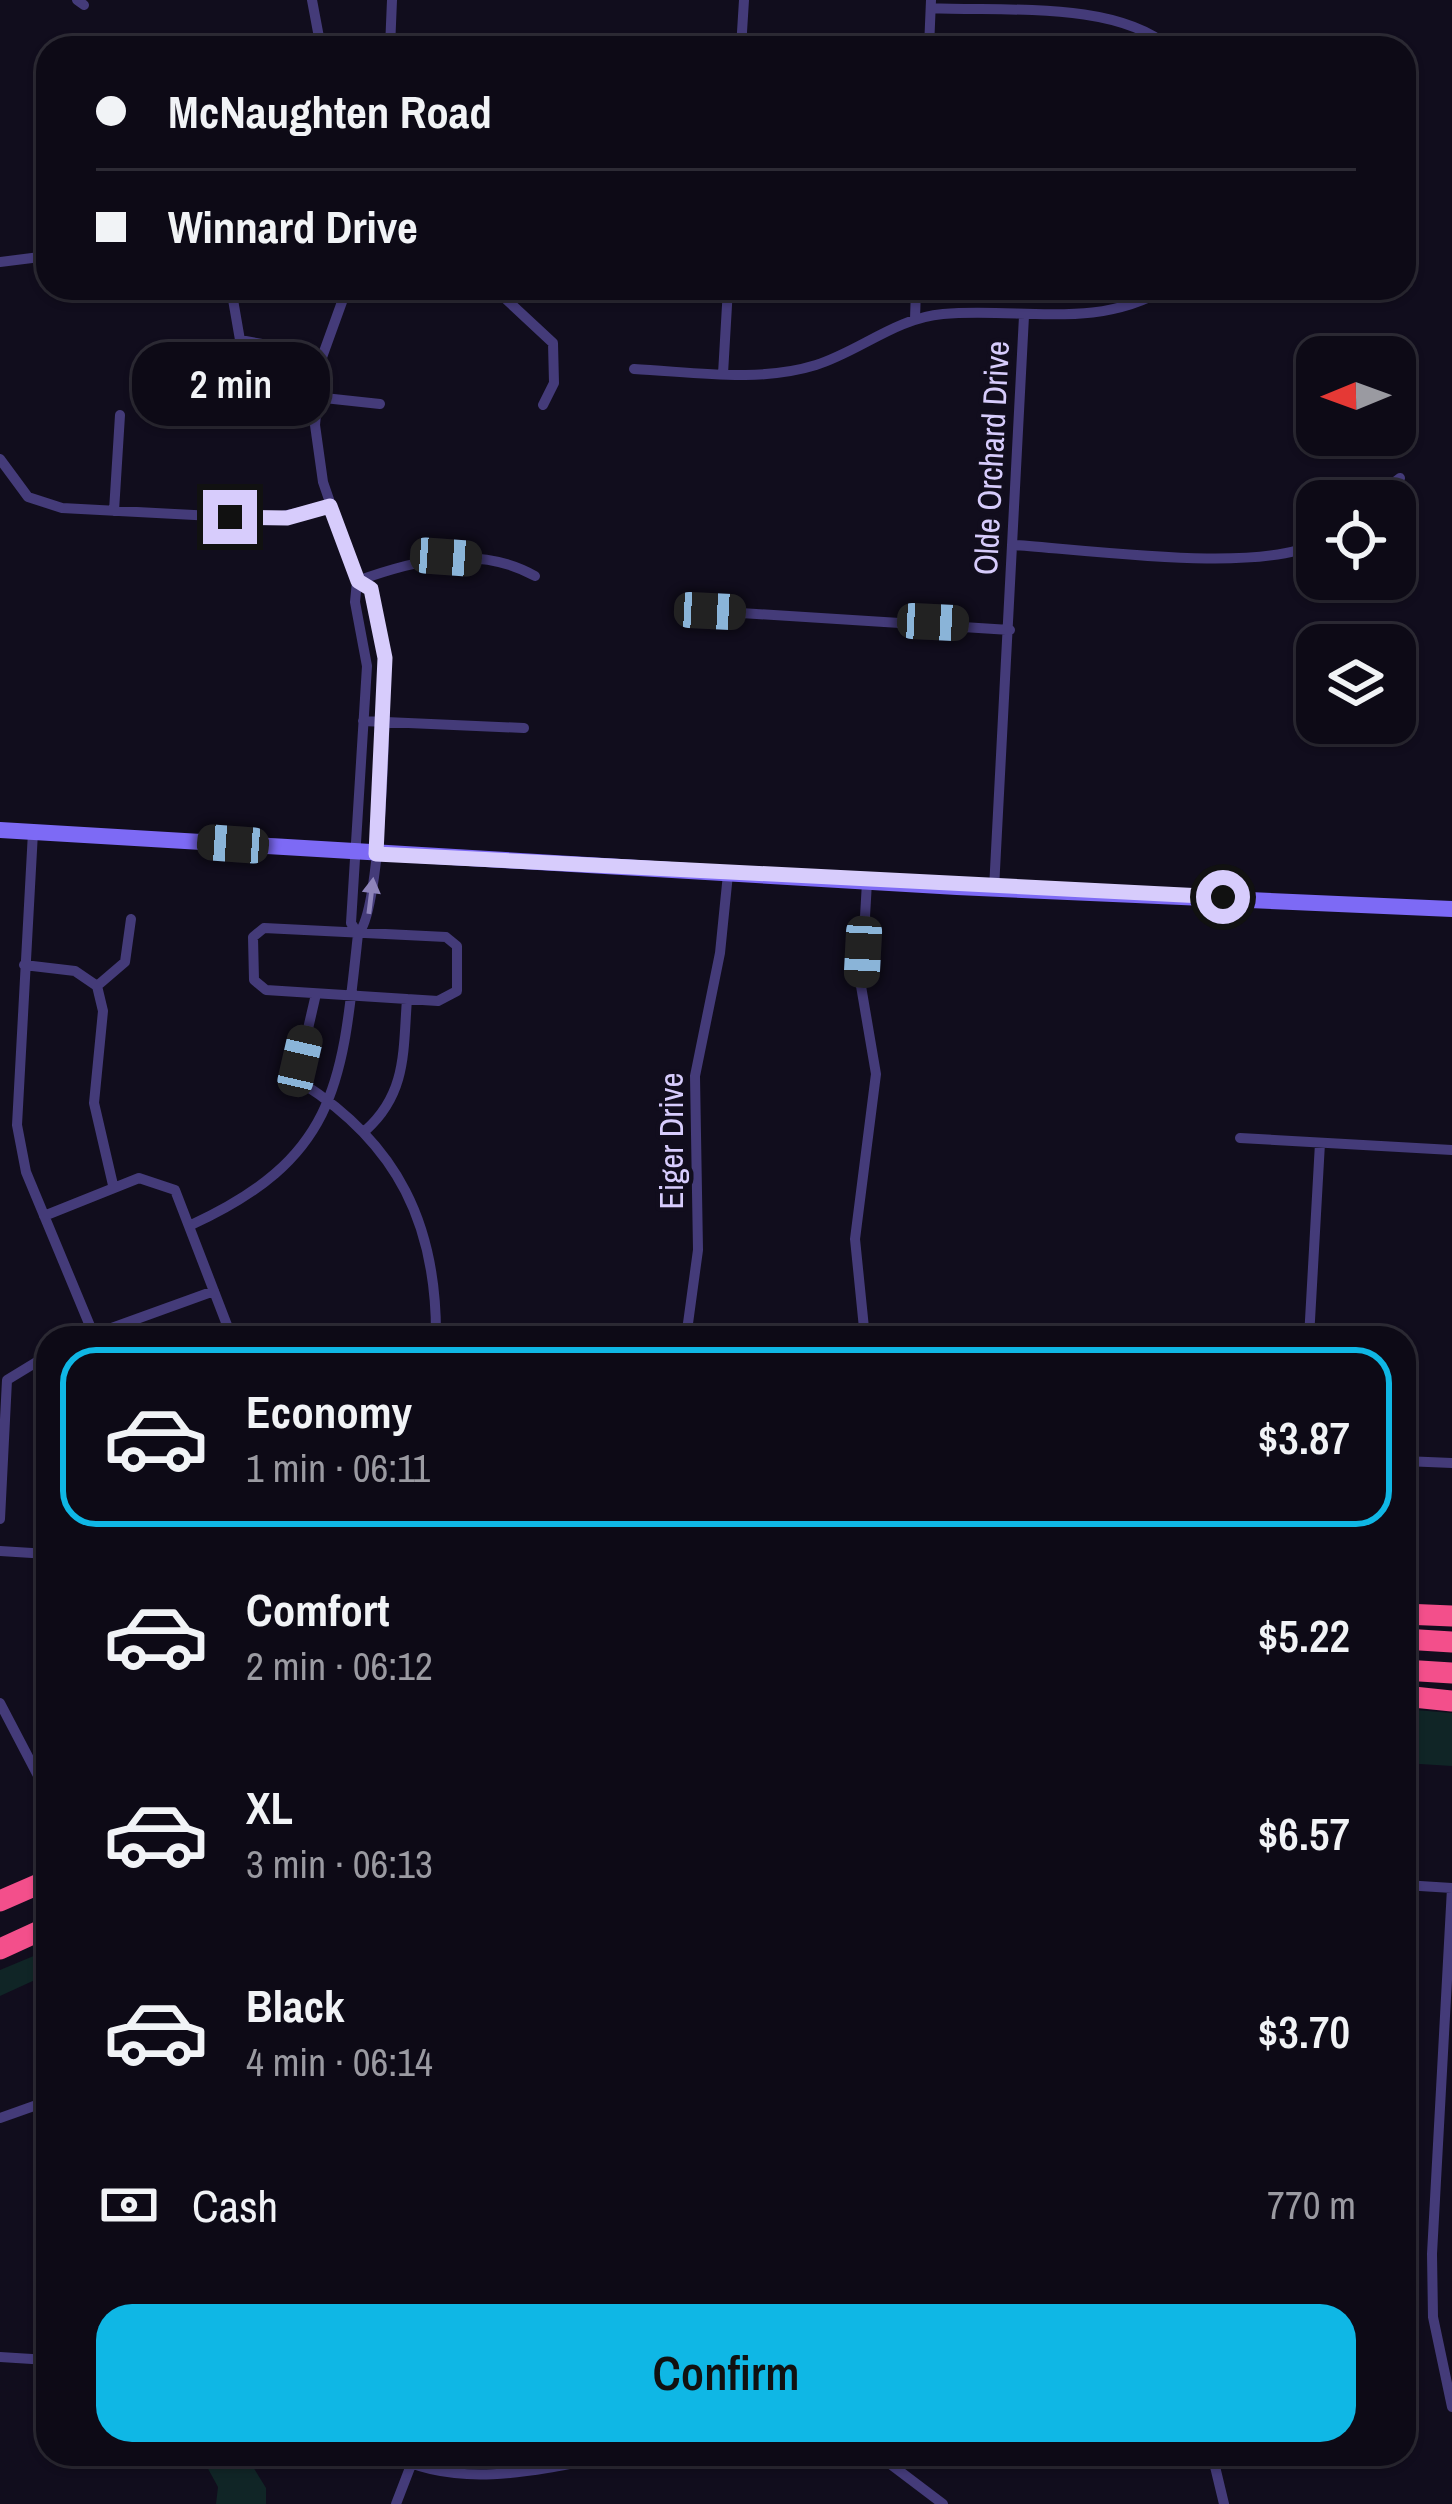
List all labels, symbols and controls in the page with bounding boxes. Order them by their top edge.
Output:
text: McNaughten Road [168,81,492,142]
text: Winnard Drive [168,196,418,257]
north arrow [1296,336,1416,456]
map controls [1296,336,1416,744]
street label: Olde Orchard Drive [963,340,1019,576]
callout: 2 min [131,343,329,427]
text: 2 min [190,358,272,410]
button: locate [1296,480,1416,600]
route end [203,490,257,544]
car [409,537,483,577]
car [673,591,747,631]
car [896,602,970,642]
button: layers [1296,624,1416,744]
car [196,824,270,864]
route start [1196,870,1250,924]
one-way arrow [362,877,381,914]
car [843,915,883,989]
car [274,1022,326,1100]
street label: Eiger Drive [649,1073,693,1209]
text: Economy [246,1381,412,1442]
icon: car [102,1383,210,1491]
text: $3.87 [1258,1407,1350,1468]
text: 1 min · 06:11 [246,1442,430,1494]
text: Comfort [246,1579,389,1640]
icon: car [102,1581,210,1689]
text: $5.22 [1258,1605,1350,1666]
text: 2 min · 06:12 [246,1640,433,1692]
text: XL [246,1777,293,1838]
icon: car [102,1779,210,1887]
text: $6.57 [1258,1803,1350,1864]
text: 3 min · 06:13 [246,1838,433,1890]
text: Black [246,1975,344,2036]
icon: car [102,1977,210,2085]
text: $3.70 [1258,2001,1350,2062]
text: 4 min · 06:14 [246,2036,433,2088]
icon: cash [96,2172,162,2238]
text: Cash [192,2175,278,2236]
text: 770 m [1267,2179,1356,2231]
button: Confirm [96,2304,1356,2442]

